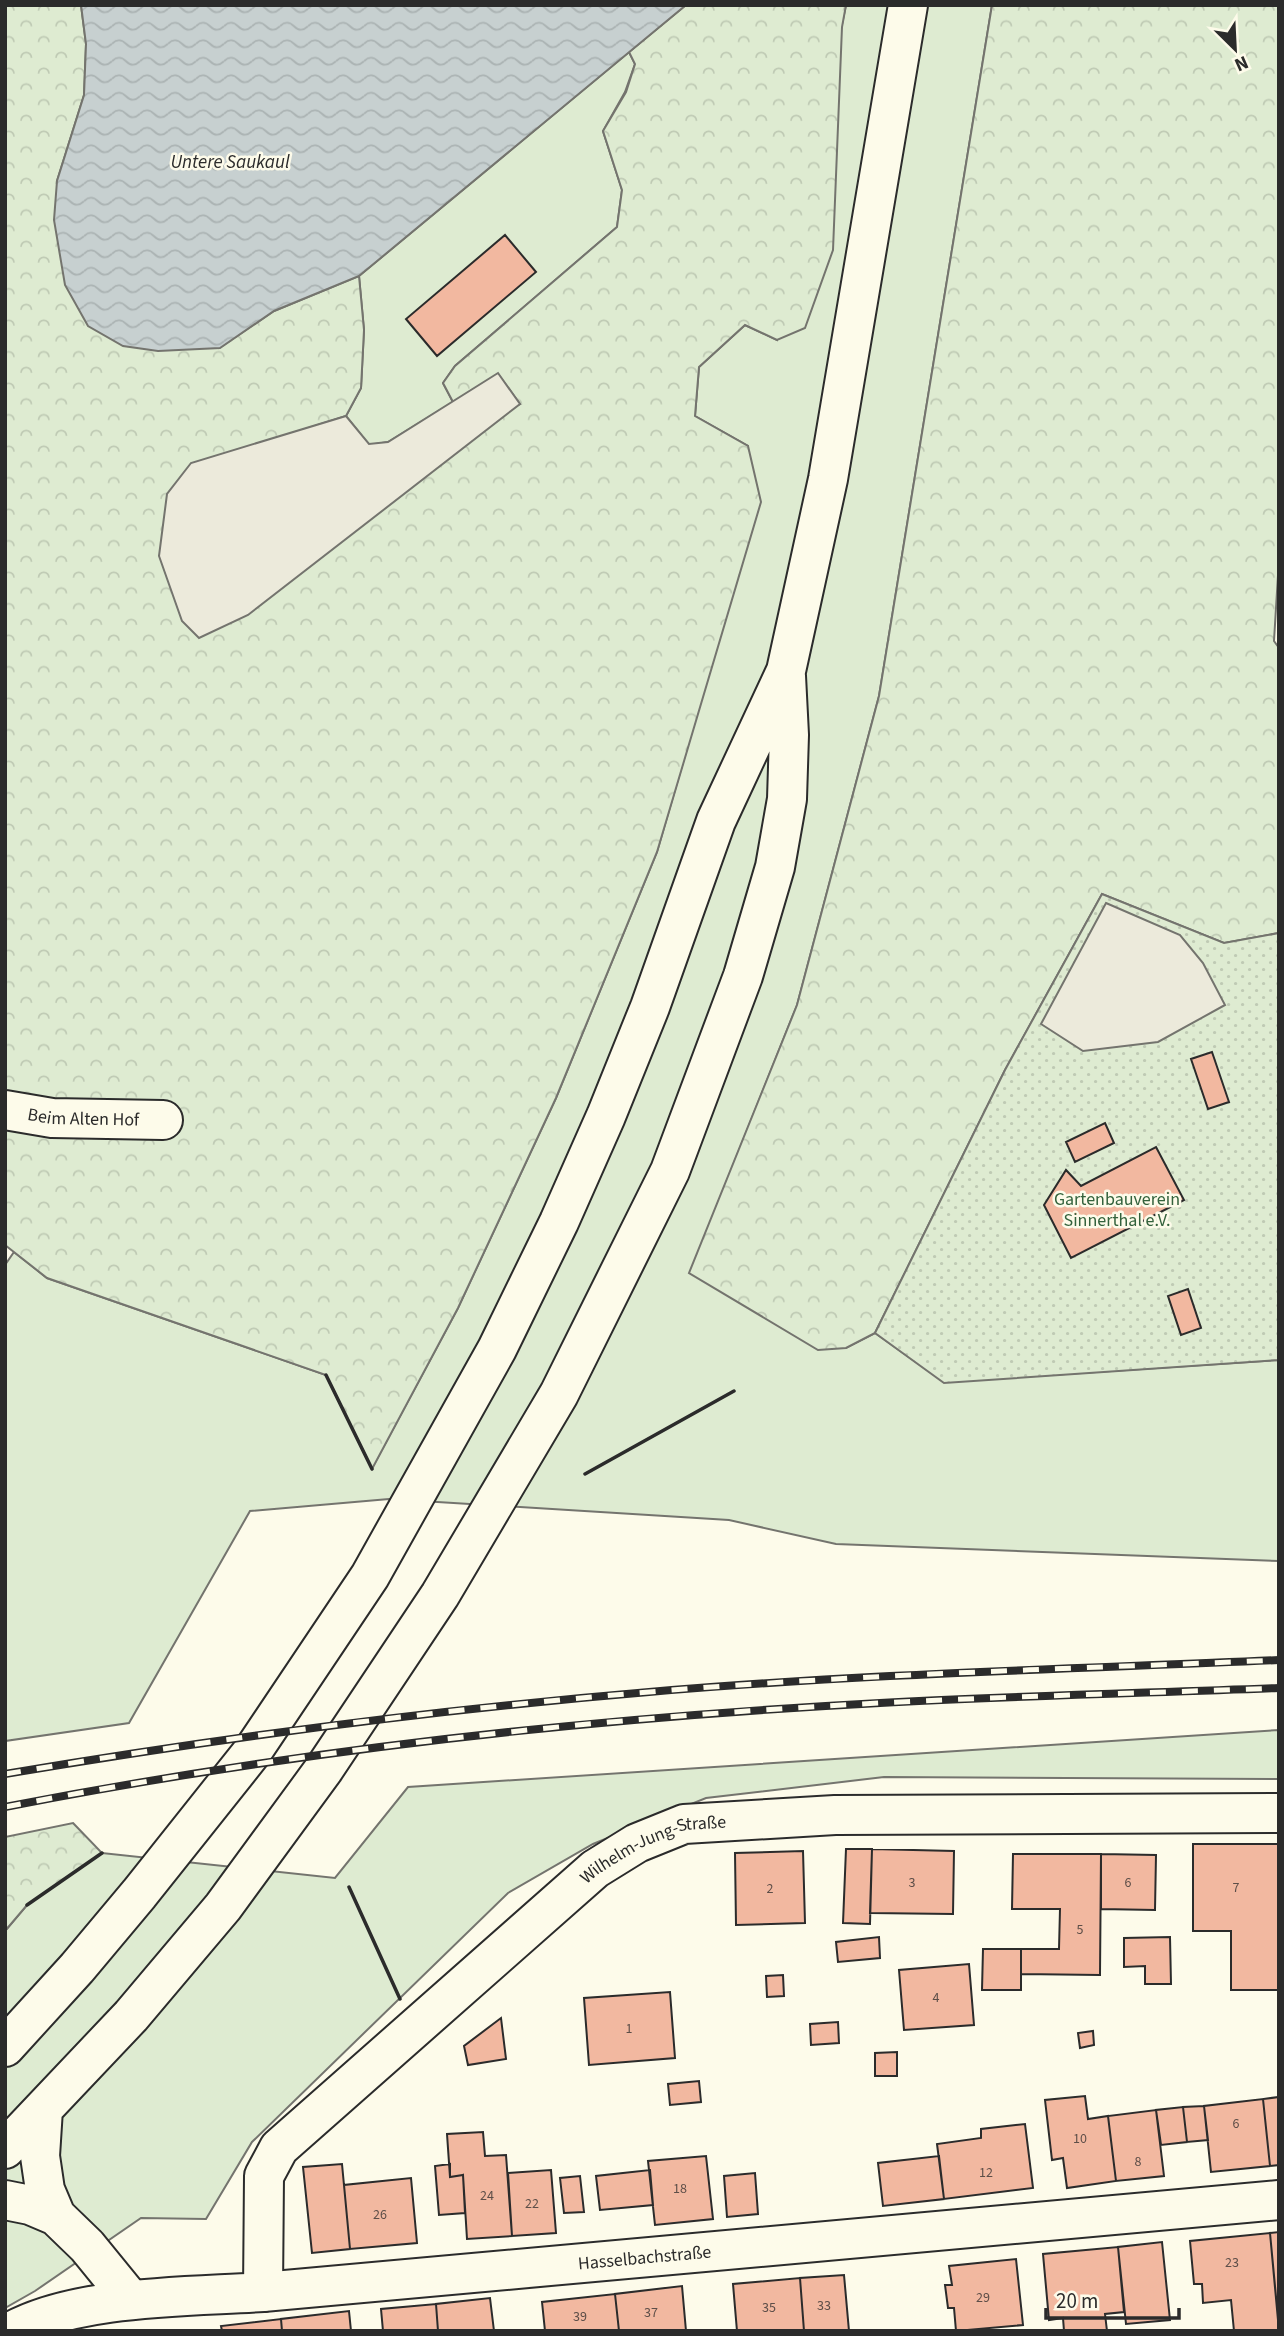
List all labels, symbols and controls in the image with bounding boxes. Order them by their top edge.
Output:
north arrow [1200,14,1270,84]
text: N [1230,48,1253,78]
water label: Untere Saukaul [170,149,290,176]
street label: Beim Alten Hof [26,1102,140,1133]
park label: Gartenbauverein Sinnerthal e.V. [1054,1187,1180,1233]
street label: Wilhelm-Jung-Straße [575,1810,727,1890]
house number: 3 [909,1873,916,1893]
house number: 6 [1125,1873,1132,1893]
house number: 7 [1233,1878,1240,1898]
house number: 2 [767,1879,774,1899]
house number: 5 [1077,1920,1084,1940]
house number: 4 [933,1988,940,2008]
house number: 1 [626,2019,633,2039]
house number: 6 [1233,2114,1240,2134]
house number: 10 [1073,2129,1087,2149]
house number: 8 [1135,2152,1142,2172]
house number: 12 [979,2163,993,2183]
house number: 18 [673,2179,687,2199]
house number: 24 [480,2186,494,2206]
house number: 22 [525,2194,539,2214]
house number: 26 [373,2205,387,2225]
street label: Hasselbachstraße [577,2239,712,2276]
house number: 23 [1225,2253,1239,2273]
scale bar [1046,2276,1179,2320]
text: 20 m [1056,2286,1098,2316]
house number: 29 [976,2288,990,2308]
house number: 33 [817,2296,831,2316]
house number: 35 [762,2298,776,2318]
house number: 37 [644,2303,658,2323]
house number: 39 [573,2307,587,2327]

